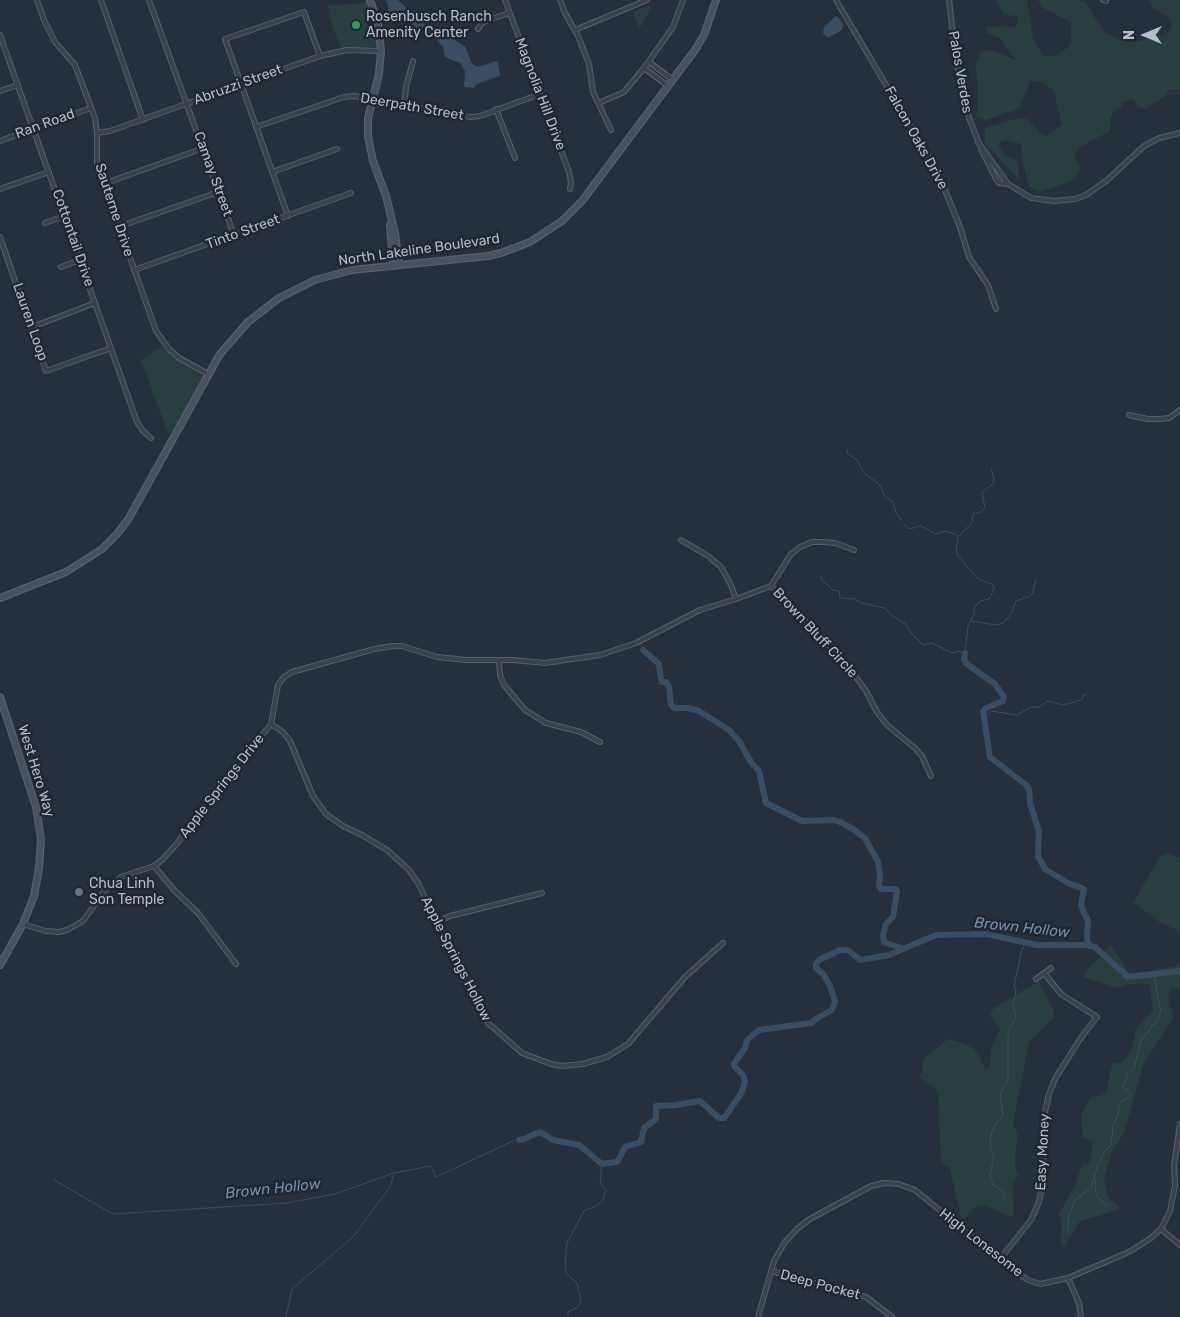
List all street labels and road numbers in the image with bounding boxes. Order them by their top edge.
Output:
street label: Palos Verdes [944,29,976,115]
street label: Magnolia Hill Drive [511,35,569,153]
street label: Abruzzi Street [191,61,285,109]
street label: Falcon Oaks Drive [881,84,951,192]
street label: Deerpath Street [359,90,465,124]
street label: Ran Road [13,106,77,142]
street label: Camay Street [190,129,236,219]
street label: Sauterne Drive [91,161,137,259]
street label: Cottontail Drive [48,187,98,289]
street label: Tinto Street [204,211,282,253]
street label: North Lakeline Boulevard [337,230,501,270]
street label: Lauren Loop [9,281,51,363]
street label: Brown Bluff Circle [769,585,861,681]
street label: West Hero Way [14,723,58,819]
street label: Apple Springs Drive [176,731,268,841]
street label: Apple Springs Hollow [417,894,495,1024]
street label: Easy Money [1033,1113,1053,1191]
street label: High Lonesome [936,1205,1026,1281]
street label: Deep Pocket [778,1266,862,1304]

